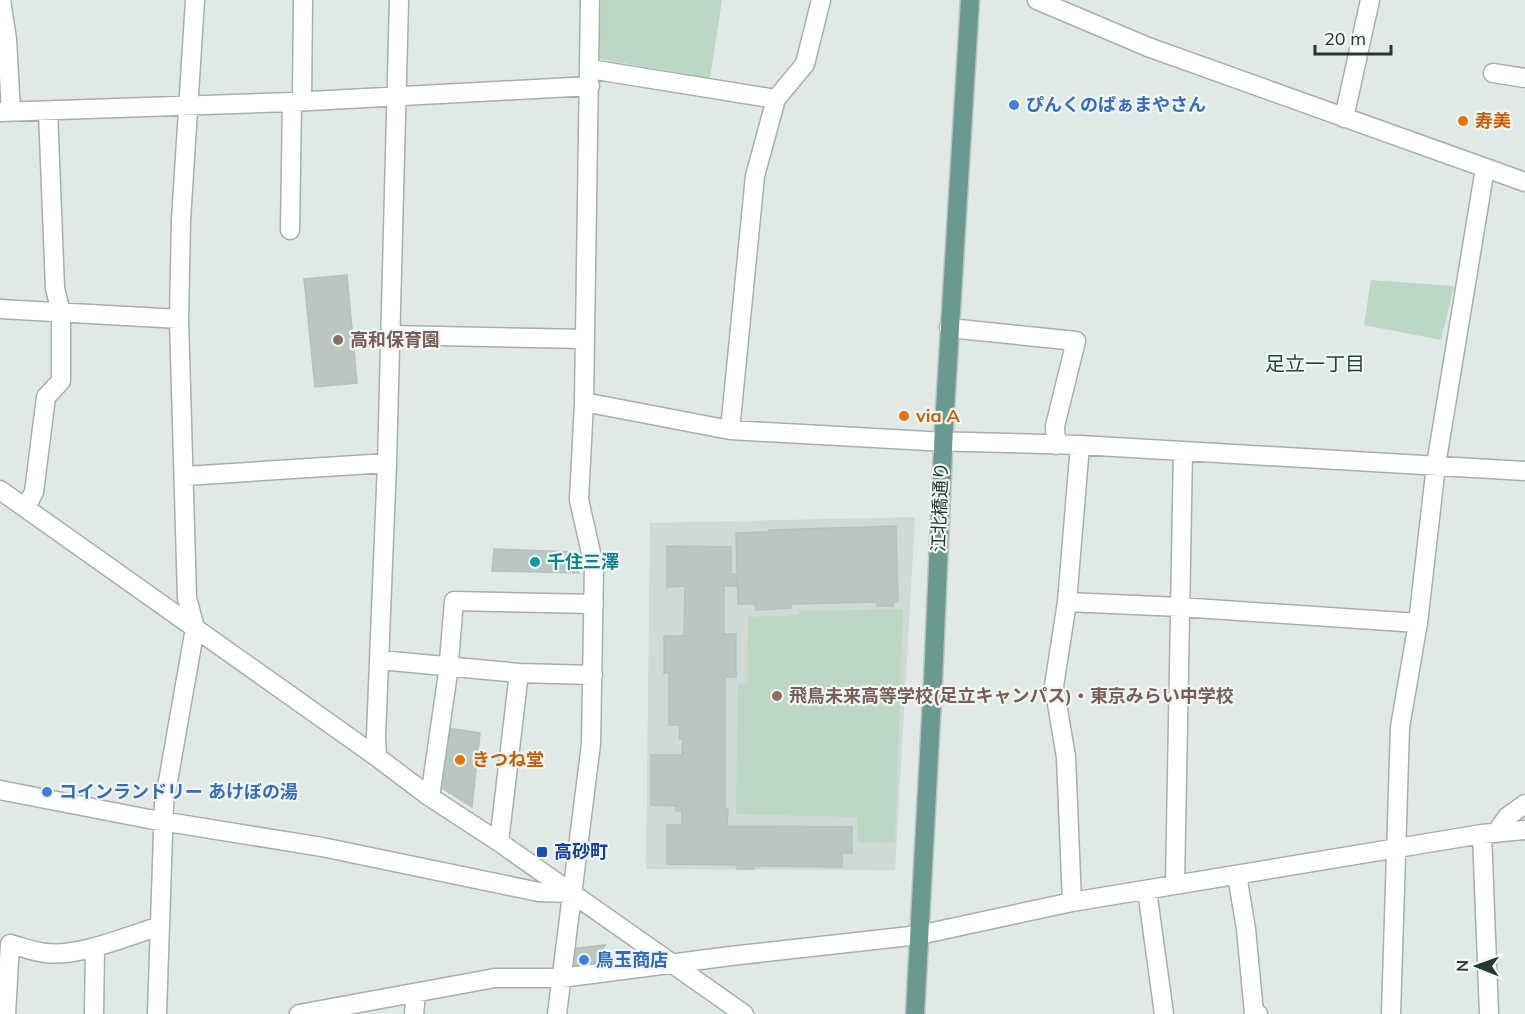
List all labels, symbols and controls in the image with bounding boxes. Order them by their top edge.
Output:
scale bar [1315,18,1392,56]
text: 20 m [1324,27,1366,50]
place label: ぴんくのぱぁまやさん [1026,93,1206,116]
marker: ぴんくのぱぁまやさん [1007,98,1021,112]
place label: 寿美 [1475,109,1511,132]
marker: 寿美 [1456,114,1470,128]
place label: 高和保育園 [350,328,440,351]
marker: 高和保育園 [331,333,345,347]
district label: 足立一丁目 [1265,351,1365,376]
place label: via A [915,404,961,427]
marker: via A [897,409,911,423]
street label: 江北橋通り [926,462,953,552]
place label: 千住三澤 [547,550,619,573]
marker: 千住三澤 [528,555,542,569]
place label: 飛鳥未来高等学校(足立キャンパス)・東京みらい中学校 [789,684,1234,707]
marker: 飛鳥未来高等学校(足立キャンパス)・東京みらい中学校 [770,689,784,703]
place label: きつね堂 [472,748,544,771]
marker: きつね堂 [453,753,467,767]
place label: コインランドリー あけぼの湯 [59,780,298,803]
marker: コインランドリー あけぼの湯 [40,785,54,799]
place label: 高砂町 [554,840,608,863]
marker: 高砂町 [535,845,549,859]
north arrow [1447,936,1507,996]
place label: 鳥玉商店 [596,948,668,971]
marker: 鳥玉商店 [577,953,591,967]
text: N [1452,960,1472,972]

